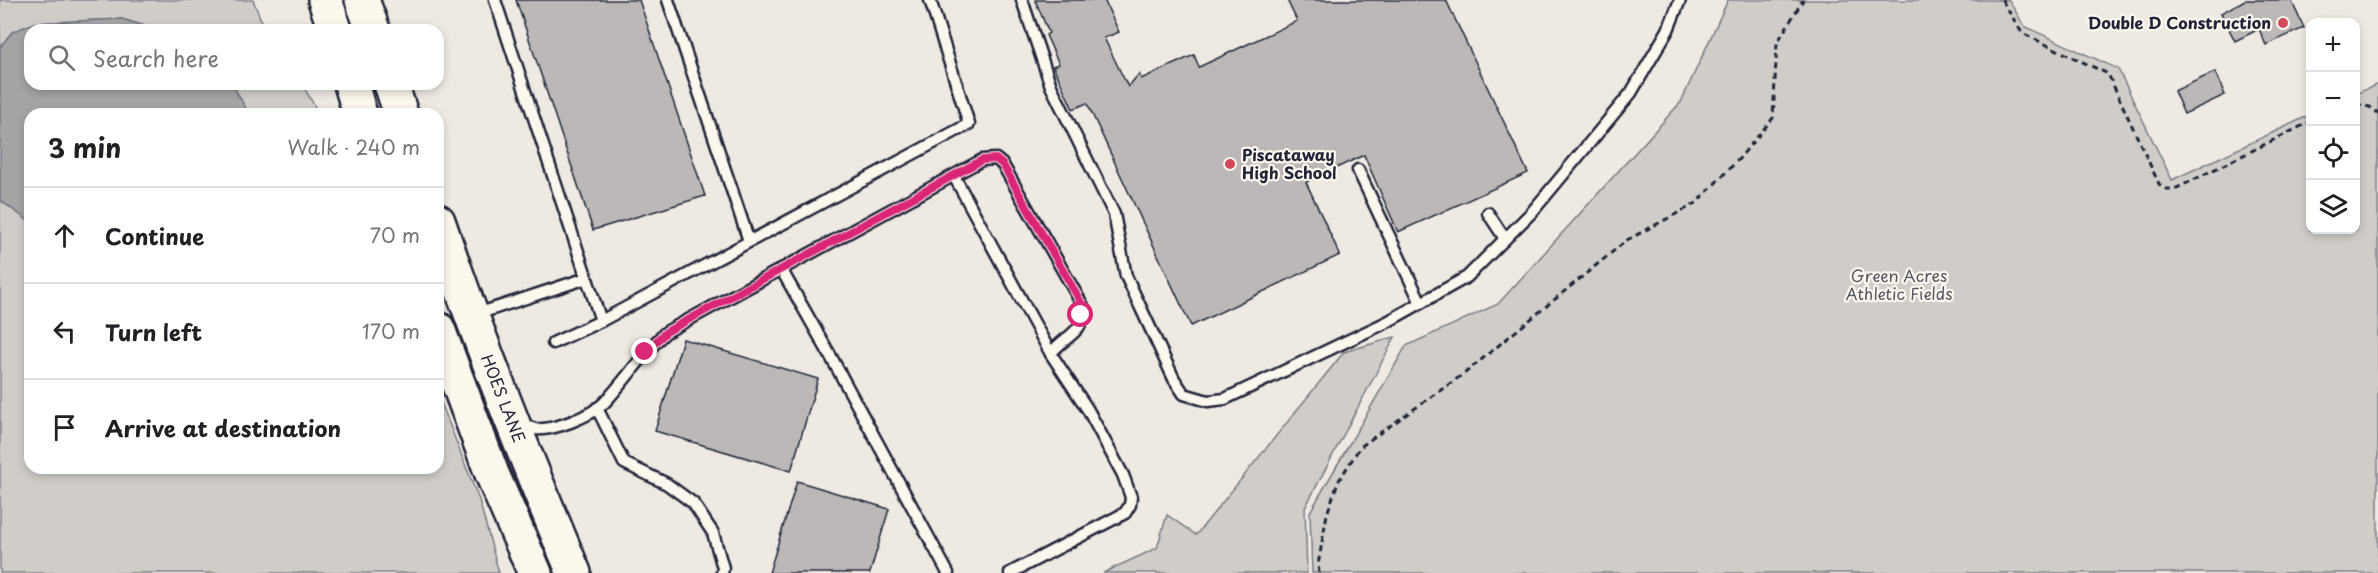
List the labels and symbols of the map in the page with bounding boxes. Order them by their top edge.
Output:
place label: Double D Construction [2088,10,2271,34]
marker: Double D Construction [2276,16,2290,30]
place label: Piscataway High School [1242,142,1336,184]
marker: Piscataway High School [1223,157,1237,171]
park label: Green Acres Athletic Fields [1846,263,1952,305]
route start [1067,301,1093,327]
route end [631,338,657,364]
street label: HOES LANE [476,350,532,446]

